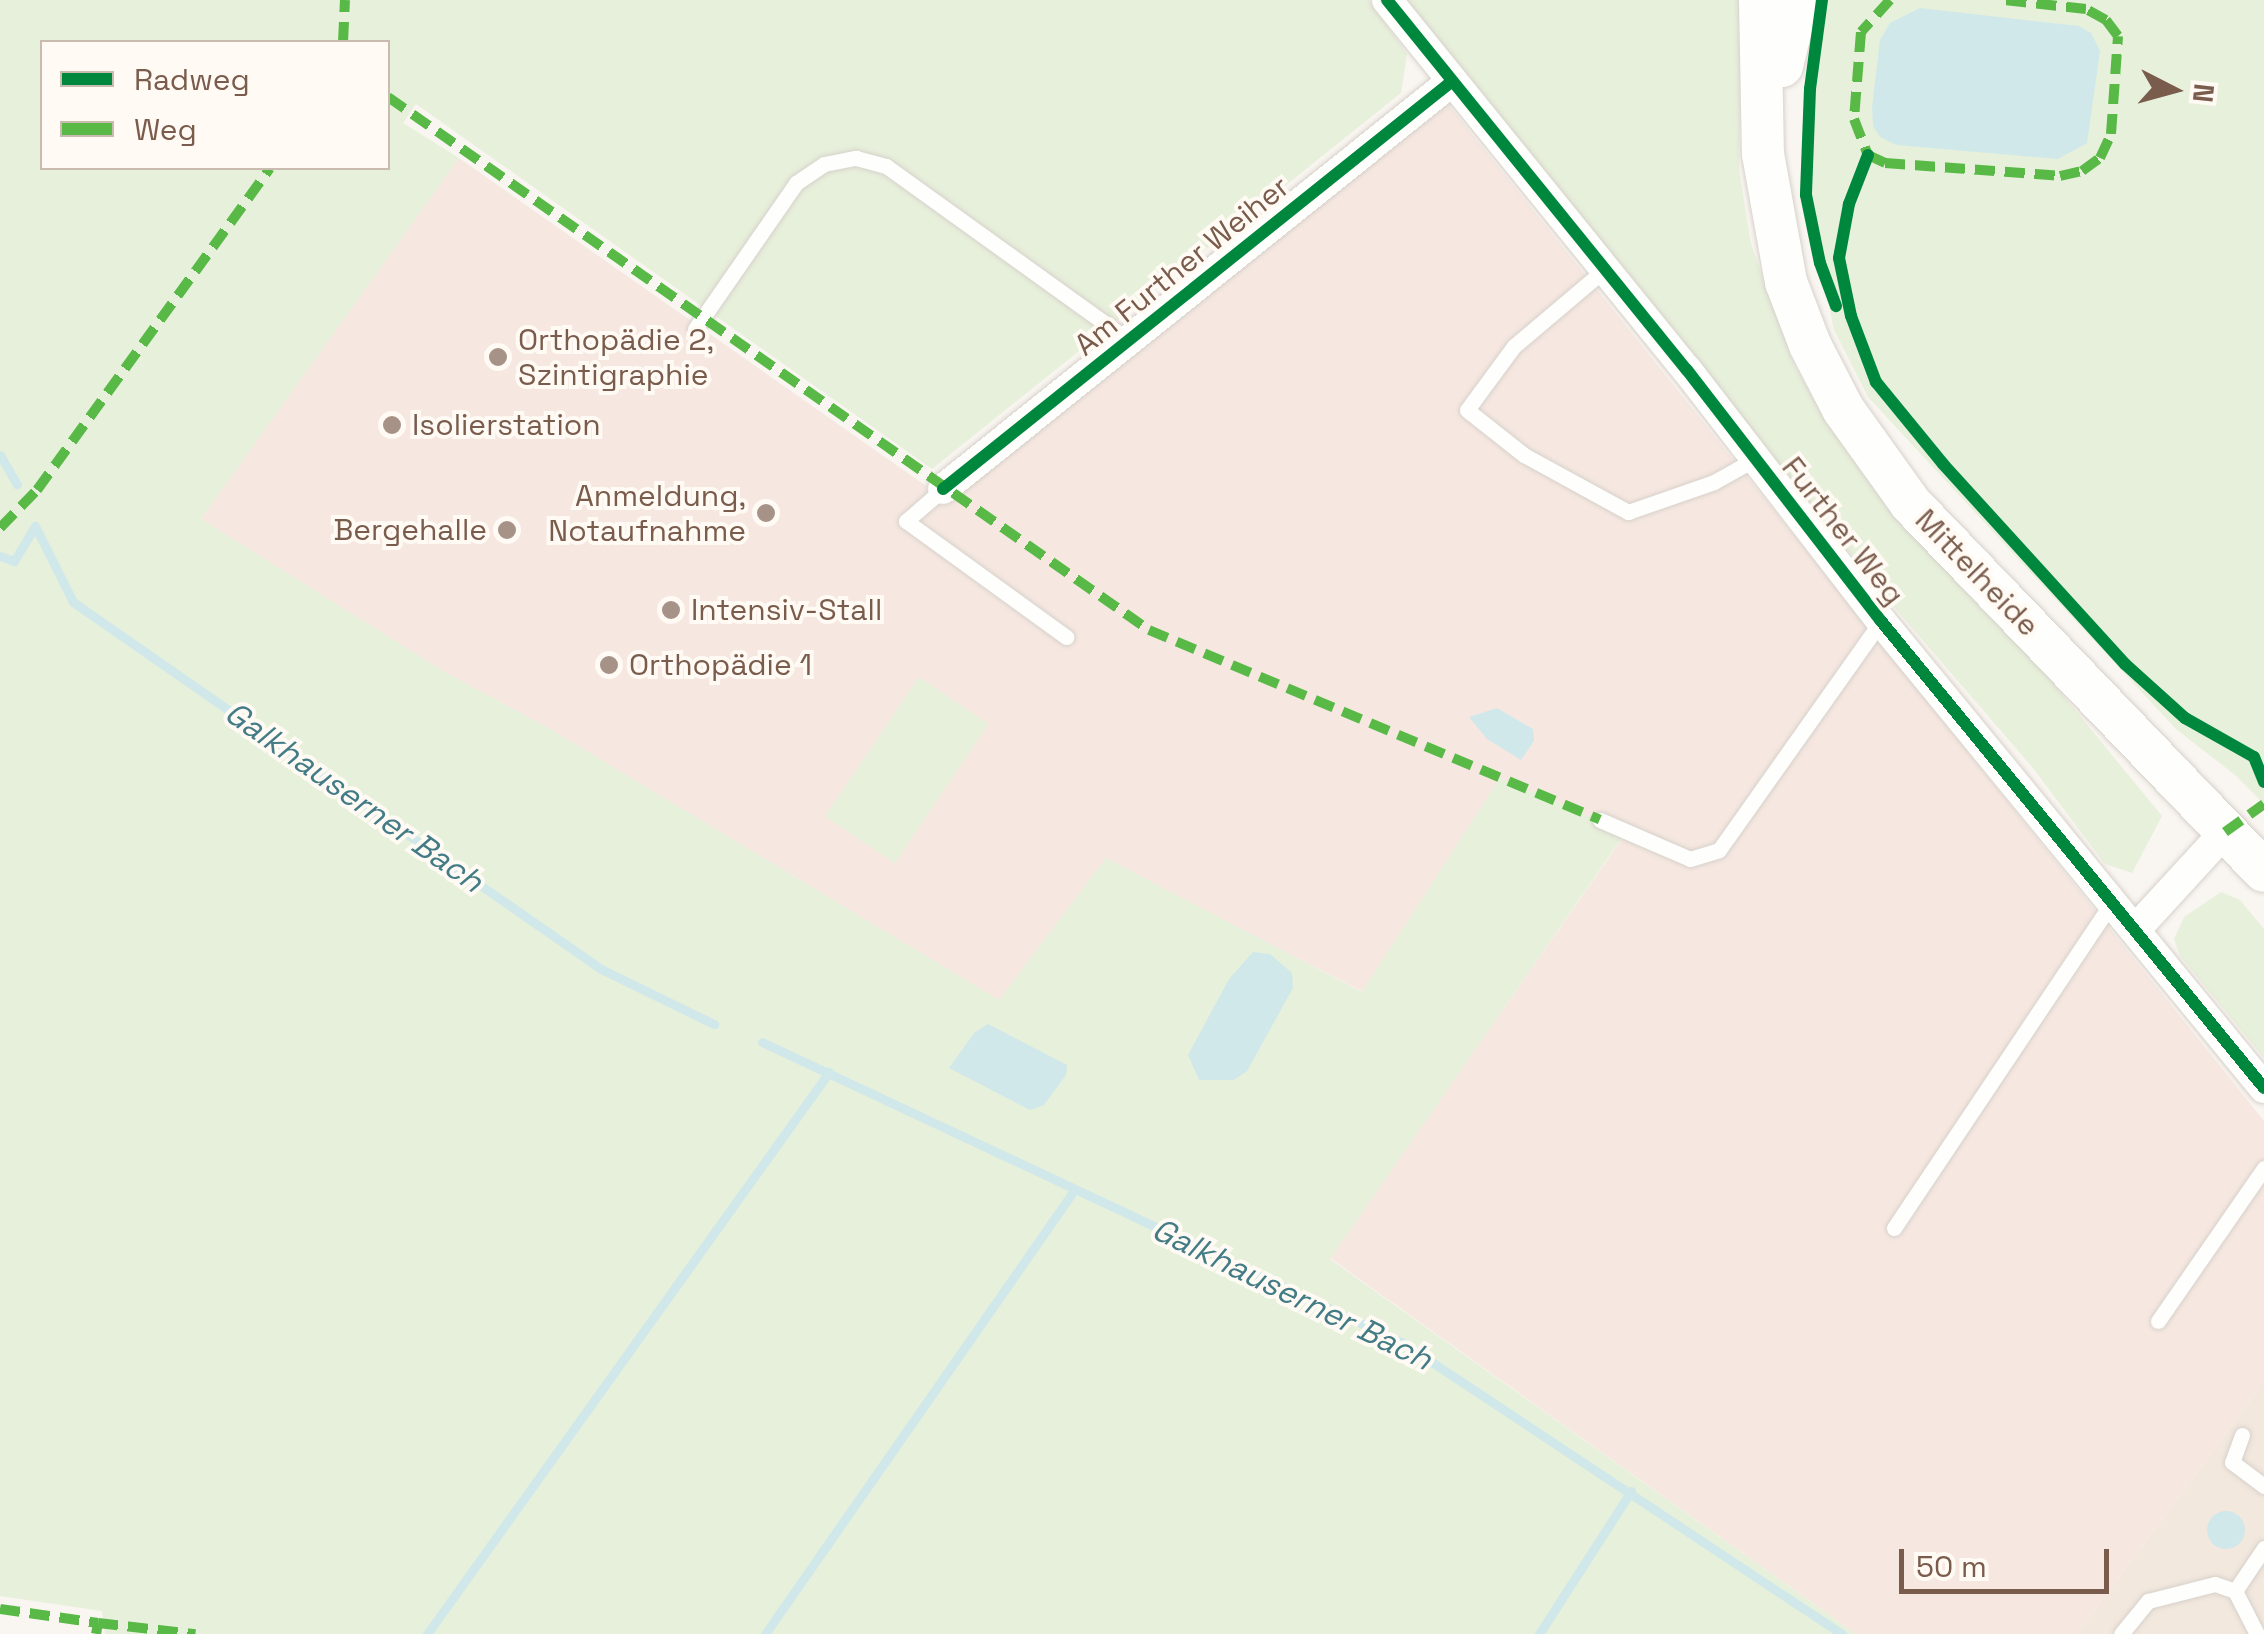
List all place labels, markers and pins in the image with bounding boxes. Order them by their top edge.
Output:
place label: Orthopädie 2, Szintigraphie [518,322,714,392]
marker: Orthopädie 2, Szintigraphie [487,346,509,368]
place label: Isolierstation [412,407,601,443]
marker: Isolierstation [381,414,403,436]
place label: Anmeldung, Notaufnahme [548,478,746,548]
marker: Anmeldung, Notaufnahme [755,502,777,524]
place label: Bergehalle [334,512,487,548]
marker: Bergehalle [496,519,518,541]
place label: Intensiv-Stall [691,592,882,628]
marker: Intensiv-Stall [660,599,682,621]
place label: Orthopädie 1 [629,647,812,683]
marker: Orthopädie 1 [598,654,620,676]

